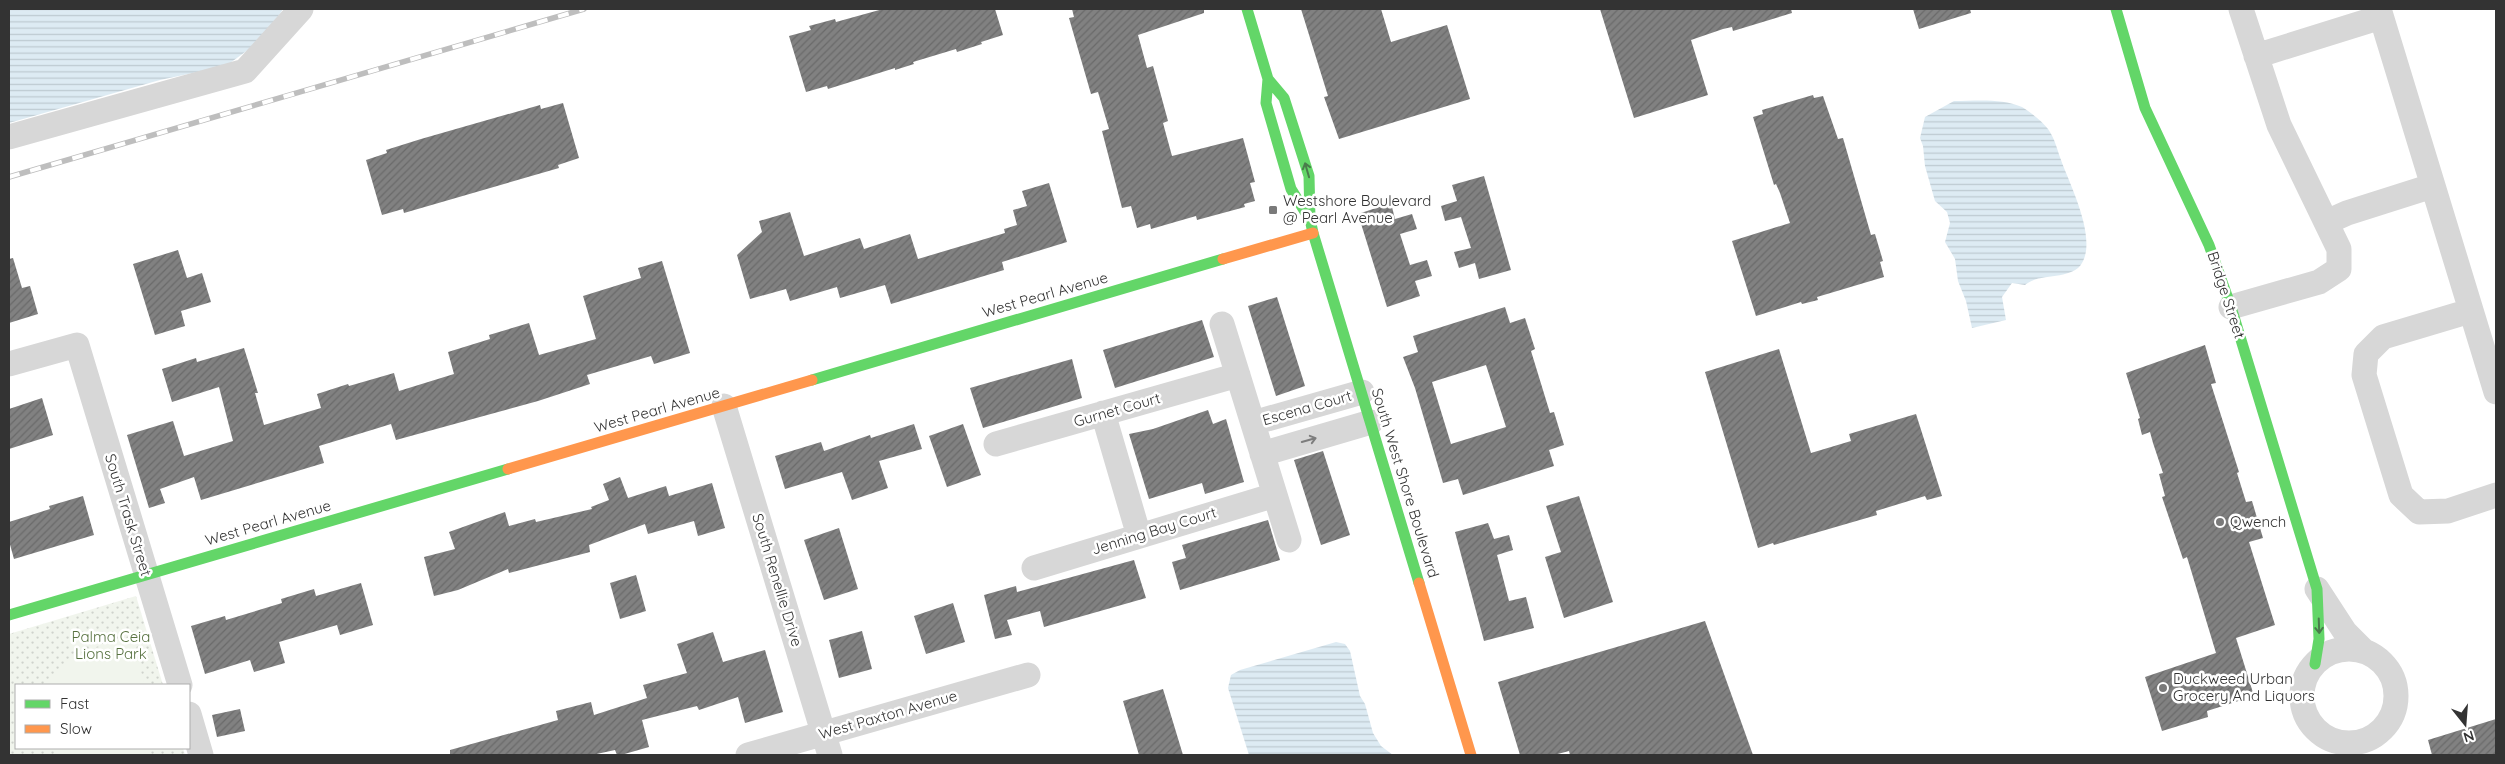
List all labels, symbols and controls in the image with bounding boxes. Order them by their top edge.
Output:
one-way arrow [1301,163,1311,179]
place label: Westshore Boulevard @ Pearl Avenue [1283,191,1431,227]
marker: Westshore Boulevard @ Pearl Avenue [1267,204,1279,216]
street label: Bridge Street [2203,249,2249,341]
street label: West Pearl Avenue [980,267,1110,322]
street label: West Pearl Avenue [592,382,722,437]
street label: Escena Court [1260,386,1354,429]
street label: South West Shore Boulevard [1368,386,1443,580]
street label: Gurnet Court [1071,388,1162,431]
one-way arrow [1301,435,1317,444]
street label: South Trask Street [101,451,156,578]
street label: West Pearl Avenue [203,495,333,550]
street label: Jenning Bay Court [1089,503,1219,559]
street label: South Renellie Drive [748,511,807,649]
place label: Qwench [2230,512,2286,531]
marker: Qwench [2214,516,2226,528]
one-way arrow [2314,618,2324,634]
park label: Palma Ceia Lions Park [72,627,150,663]
place label: Duckweed Urban Grocery And Liquors [2173,669,2315,705]
marker: Duckweed Urban Grocery And Liquors [2157,682,2169,694]
legend [15,684,190,749]
street label: West Paxton Avenue [816,686,959,743]
text: Fast [60,694,89,713]
north arrow [2440,699,2490,749]
text: Slow [60,719,92,738]
text: N [2461,726,2476,747]

